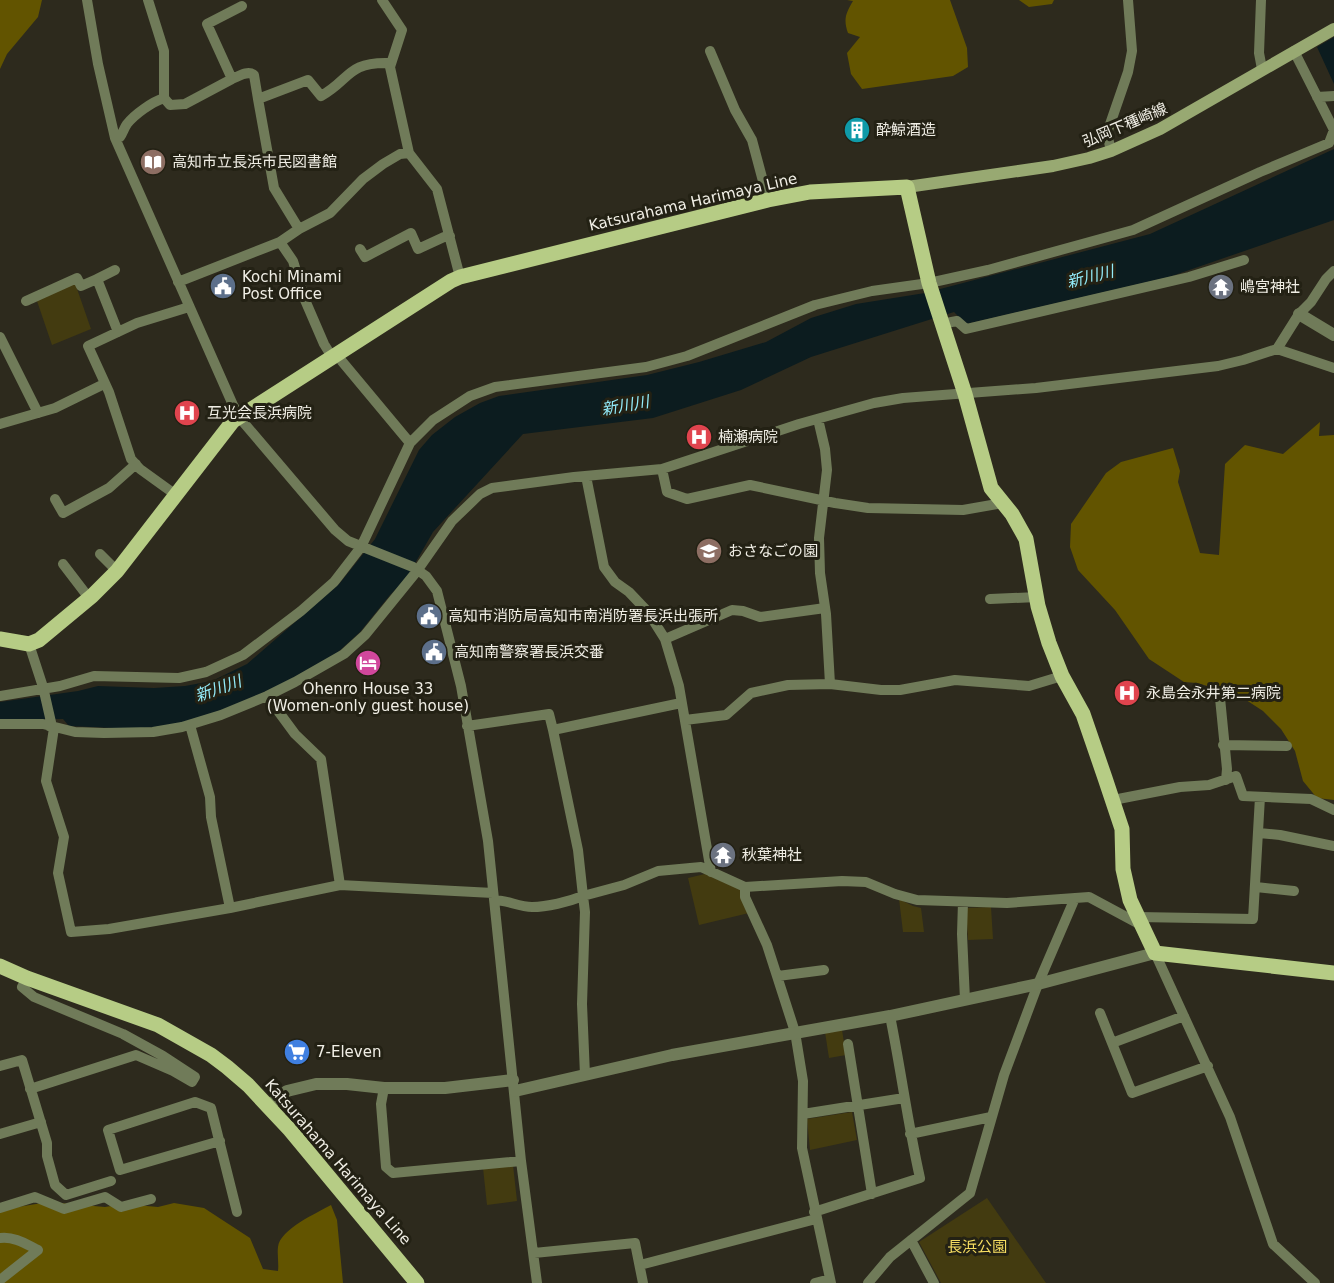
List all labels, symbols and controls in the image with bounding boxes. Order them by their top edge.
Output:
street label: 弘岡下種崎線 [1080,99,1170,151]
building icon: 酔鯨酒造 [842,115,872,145]
place label: 酔鯨酒造 [876,121,936,139]
library icon: 高知市立長浜市民図書館 [138,147,168,177]
place label: 高知市立長浜市民図書館 [172,153,337,171]
street label: Katsurahama Harimaya Line [587,169,799,235]
water label: 新川川 [1065,261,1118,292]
place label: Kochi Minami Post Office [242,268,342,303]
public building icon: Kochi Minami Post Office [208,271,238,301]
temple icon: 嶋宮神社 [1206,272,1236,302]
place label: 嶋宮神社 [1240,278,1300,296]
water label: 新川川 [600,392,652,419]
hospital icon: 互光会長浜病院 [172,398,202,428]
place label: 互光会長浜病院 [207,404,312,422]
hospital icon: 楠瀬病院 [684,422,714,452]
place label: 楠瀬病院 [718,428,778,446]
school or university icon: おさなごの園 [694,536,724,566]
place label: おさなごの園 [728,542,818,560]
public building icon: 高知市消防局高知市南消防署長浜出張所 [414,601,444,631]
place label: 高知市消防局高知市南消防署長浜出張所 [448,607,718,625]
public building icon: 高知南警察署長浜交番 [419,637,449,667]
place label: 高知南警察署長浜交番 [454,643,604,661]
hotel icon: Ohenro House 33 (Women-only guest house) [353,648,383,678]
water label: 新川川 [192,671,246,706]
hospital icon: 永島会永井第二病院 [1112,678,1142,708]
place label: Ohenro House 33 (Women-only guest house) [267,680,469,715]
place label: 永島会永井第二病院 [1146,684,1281,702]
temple icon: 秋葉神社 [708,840,738,870]
place label: 秋葉神社 [742,846,802,864]
supermarket icon: 7-Eleven [282,1037,312,1067]
place label: 7-Eleven [316,1043,381,1061]
street label: Katsurahama Harimaya Line [261,1076,415,1248]
park label: 長浜公園 [947,1238,1007,1256]

